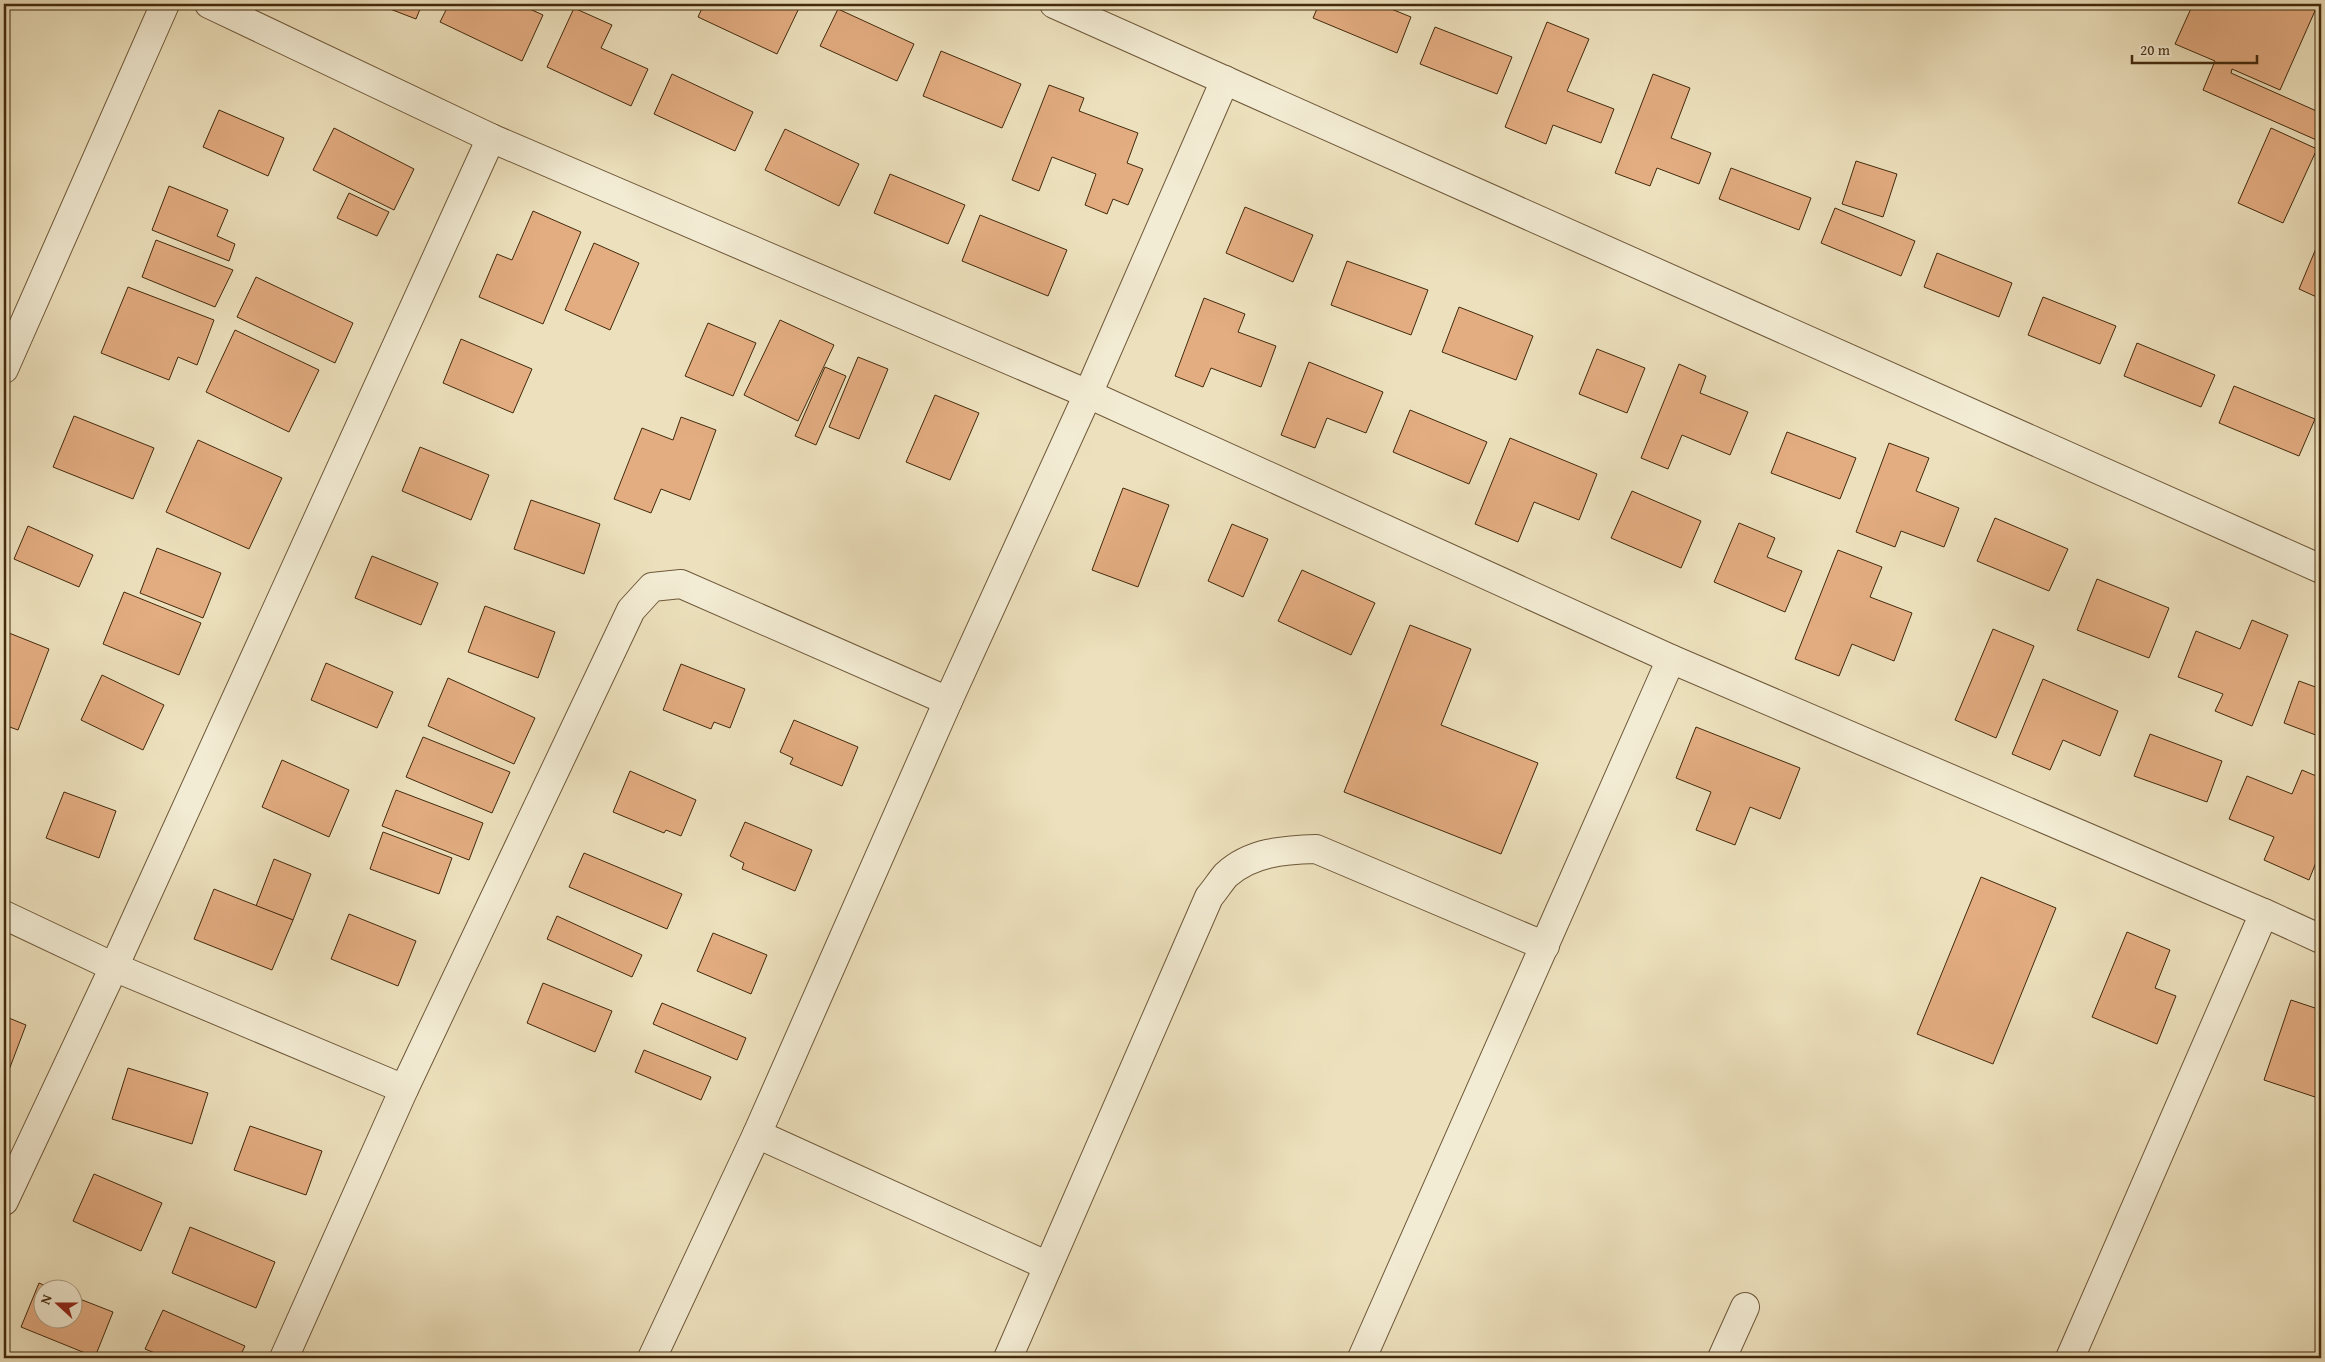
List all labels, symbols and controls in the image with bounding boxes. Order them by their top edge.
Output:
scale bar [2132,32,2258,64]
text: 20 m [2140,39,2171,60]
north arrow [32,1280,82,1330]
text: N [35,1291,57,1307]

